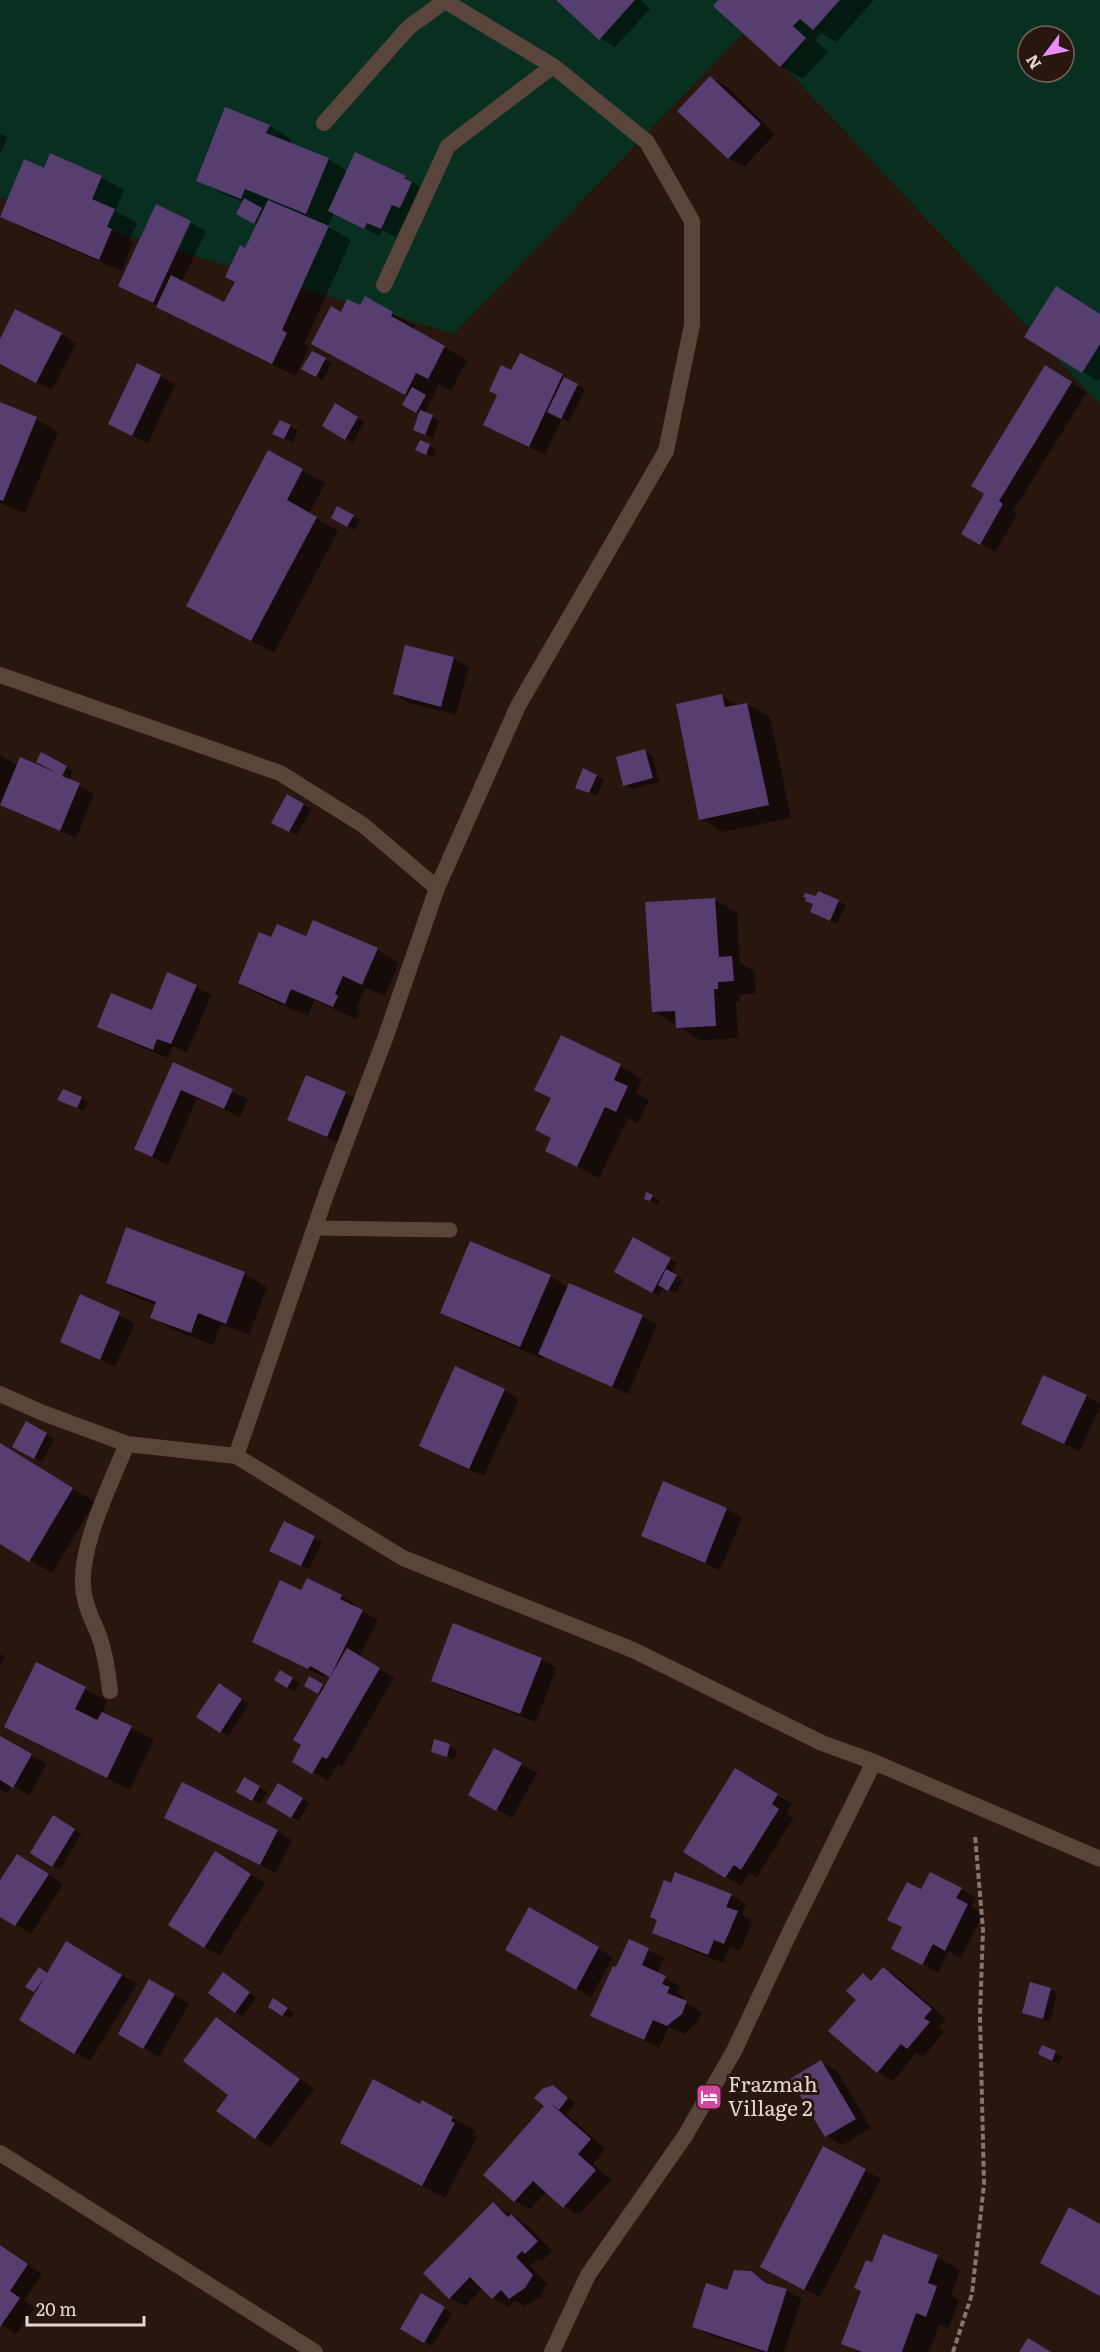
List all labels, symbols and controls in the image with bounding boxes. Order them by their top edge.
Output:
north arrow [1016,24,1076,84]
text: N [1019,50,1046,75]
place label: Frazmah Village 2 [728,2067,818,2122]
hotel icon: Frazmah Village 2 [694,2082,724,2112]
scale bar [27,2289,144,2327]
text: 20 m [36,2295,77,2322]

